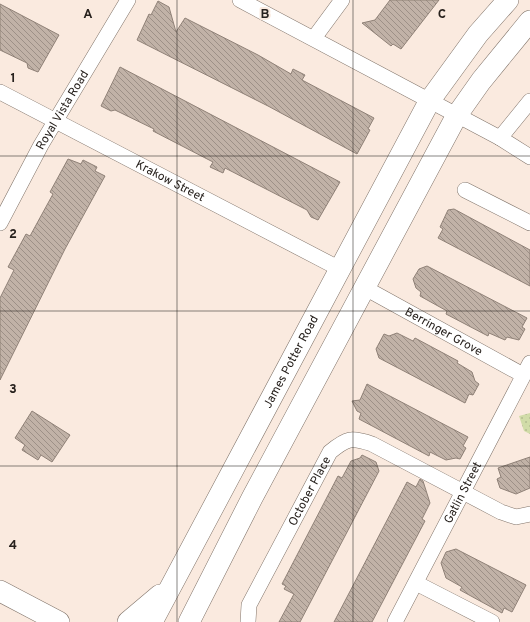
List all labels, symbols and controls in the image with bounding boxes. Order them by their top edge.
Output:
text: A [83,7,93,23]
text: B [261,7,270,23]
text: C [438,7,446,23]
street label: Royal Vista Road [33,68,93,153]
text: 1 [10,71,16,87]
street label: Krakow Street [133,157,207,206]
text: 2 [9,227,17,243]
street label: Berringer Grove [402,304,485,360]
street label: James Potter Road [260,313,323,411]
text: 3 [9,382,17,398]
street label: October Place [285,454,335,529]
street label: Gatlin Street [441,459,486,527]
text: 4 [9,538,17,554]

